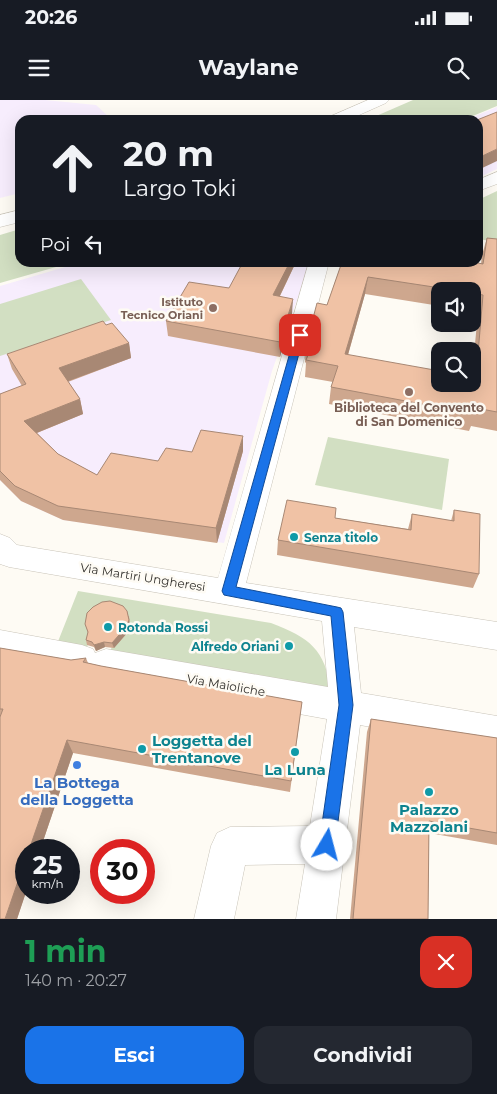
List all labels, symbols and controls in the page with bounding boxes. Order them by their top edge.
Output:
text: 20:26 [25,6,77,29]
icon: menu [25,54,53,82]
text: Waylane [198,54,299,81]
icon: search [444,54,472,82]
text: 20 m [123,132,214,175]
icon: ahead [40,135,105,200]
text: Largo Toki [123,175,236,202]
icon: left [80,230,108,258]
text: Poi [40,233,70,256]
map controls [431,282,481,392]
button: sound [431,282,481,332]
place label: Istituto Tecnico Oriani [121,295,203,322]
marker: Istituto Tecnico Oriani [207,302,219,314]
pin [279,314,321,356]
icon: arrive [286,321,314,349]
button: search [431,342,481,392]
marker: Biblioteca del Convento di San Domenico [403,386,415,398]
place label: Biblioteca del Convento di San Domenico [334,400,484,429]
place label: Senza titolo [304,530,378,545]
marker: Senza titolo [288,531,300,543]
street label: Via Martiri Ungheresi [79,560,207,594]
place label: Rotonda Rossi [118,620,208,635]
marker: Rotonda Rossi [102,621,114,633]
place label: Alfredo Oriani [190,639,279,654]
marker: Alfredo Oriani [283,640,295,652]
street label: Via Maioliche [186,671,266,699]
place label: Loggetta del Trentanove [152,731,252,767]
marker: Loggetta del Trentanove [136,743,148,755]
marker: La Luna [289,746,301,758]
marker: La Bottega della Loggetta [71,759,83,771]
place label: La Luna [264,760,326,779]
place label: La Bottega della Loggetta [20,773,134,809]
marker: Palazzo Mazzolani [423,786,435,798]
place label: Palazzo Mazzolani [390,800,468,836]
position arrow [300,818,352,870]
speed limit sign: 30 [90,839,155,904]
text: 25 [33,850,62,880]
text: km/h [31,876,64,891]
text: 1 min [25,933,106,970]
button: close [420,936,472,988]
text: 140 m · 20:27 [25,971,127,990]
button: Esci [25,1026,244,1084]
button: Condividi [254,1026,472,1084]

